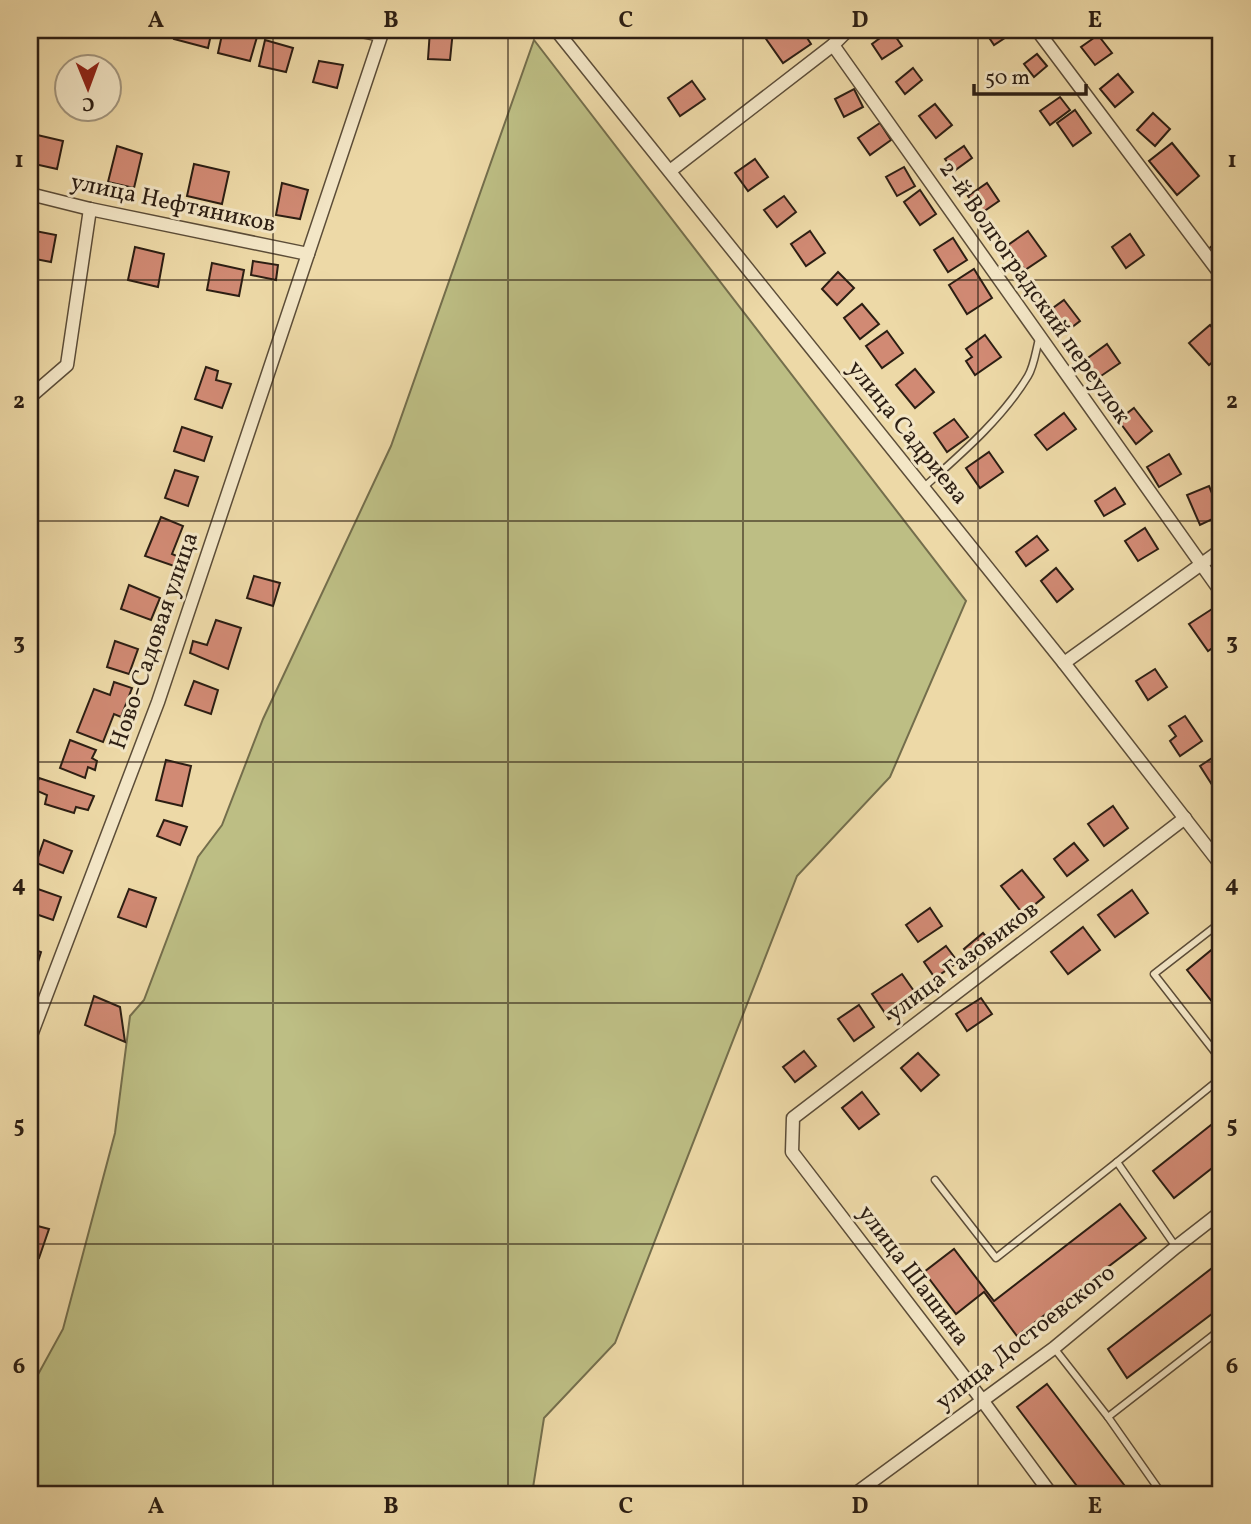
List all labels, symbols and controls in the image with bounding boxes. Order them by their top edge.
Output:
text: A [148,5,164,37]
text: B [383,5,399,37]
text: C [619,5,633,37]
text: D [852,5,869,37]
text: E [1088,5,1102,37]
north arrow [52,52,122,122]
scale bar [974,52,1086,96]
text: 50 m [985,64,1030,93]
text: С [82,90,95,116]
text: 1 [14,145,24,177]
text: 1 [1227,145,1237,177]
street label: 2-й Волгоградский переулок [930,154,1138,432]
street label: улица Нефтяников [67,166,279,242]
street label: улица Садриева [838,354,976,512]
text: 2 [13,386,25,418]
text: 2 [1226,386,1238,418]
street label: Ново-Садовая улица [102,528,208,754]
text: 3 [13,627,25,659]
text: 3 [1226,627,1238,659]
text: 4 [12,869,26,901]
text: 4 [1225,869,1239,901]
street label: улица Газовиков [880,893,1046,1031]
text: 5 [13,1110,25,1142]
text: 5 [1226,1110,1238,1142]
street label: улица Шашина [849,1198,977,1354]
street label: улица Достоевского [929,1257,1123,1419]
text: 6 [13,1351,25,1383]
text: 6 [1226,1351,1238,1383]
text: A [148,1491,164,1523]
text: B [383,1491,399,1523]
text: C [619,1491,633,1523]
text: D [852,1491,869,1523]
text: E [1088,1491,1102,1523]

